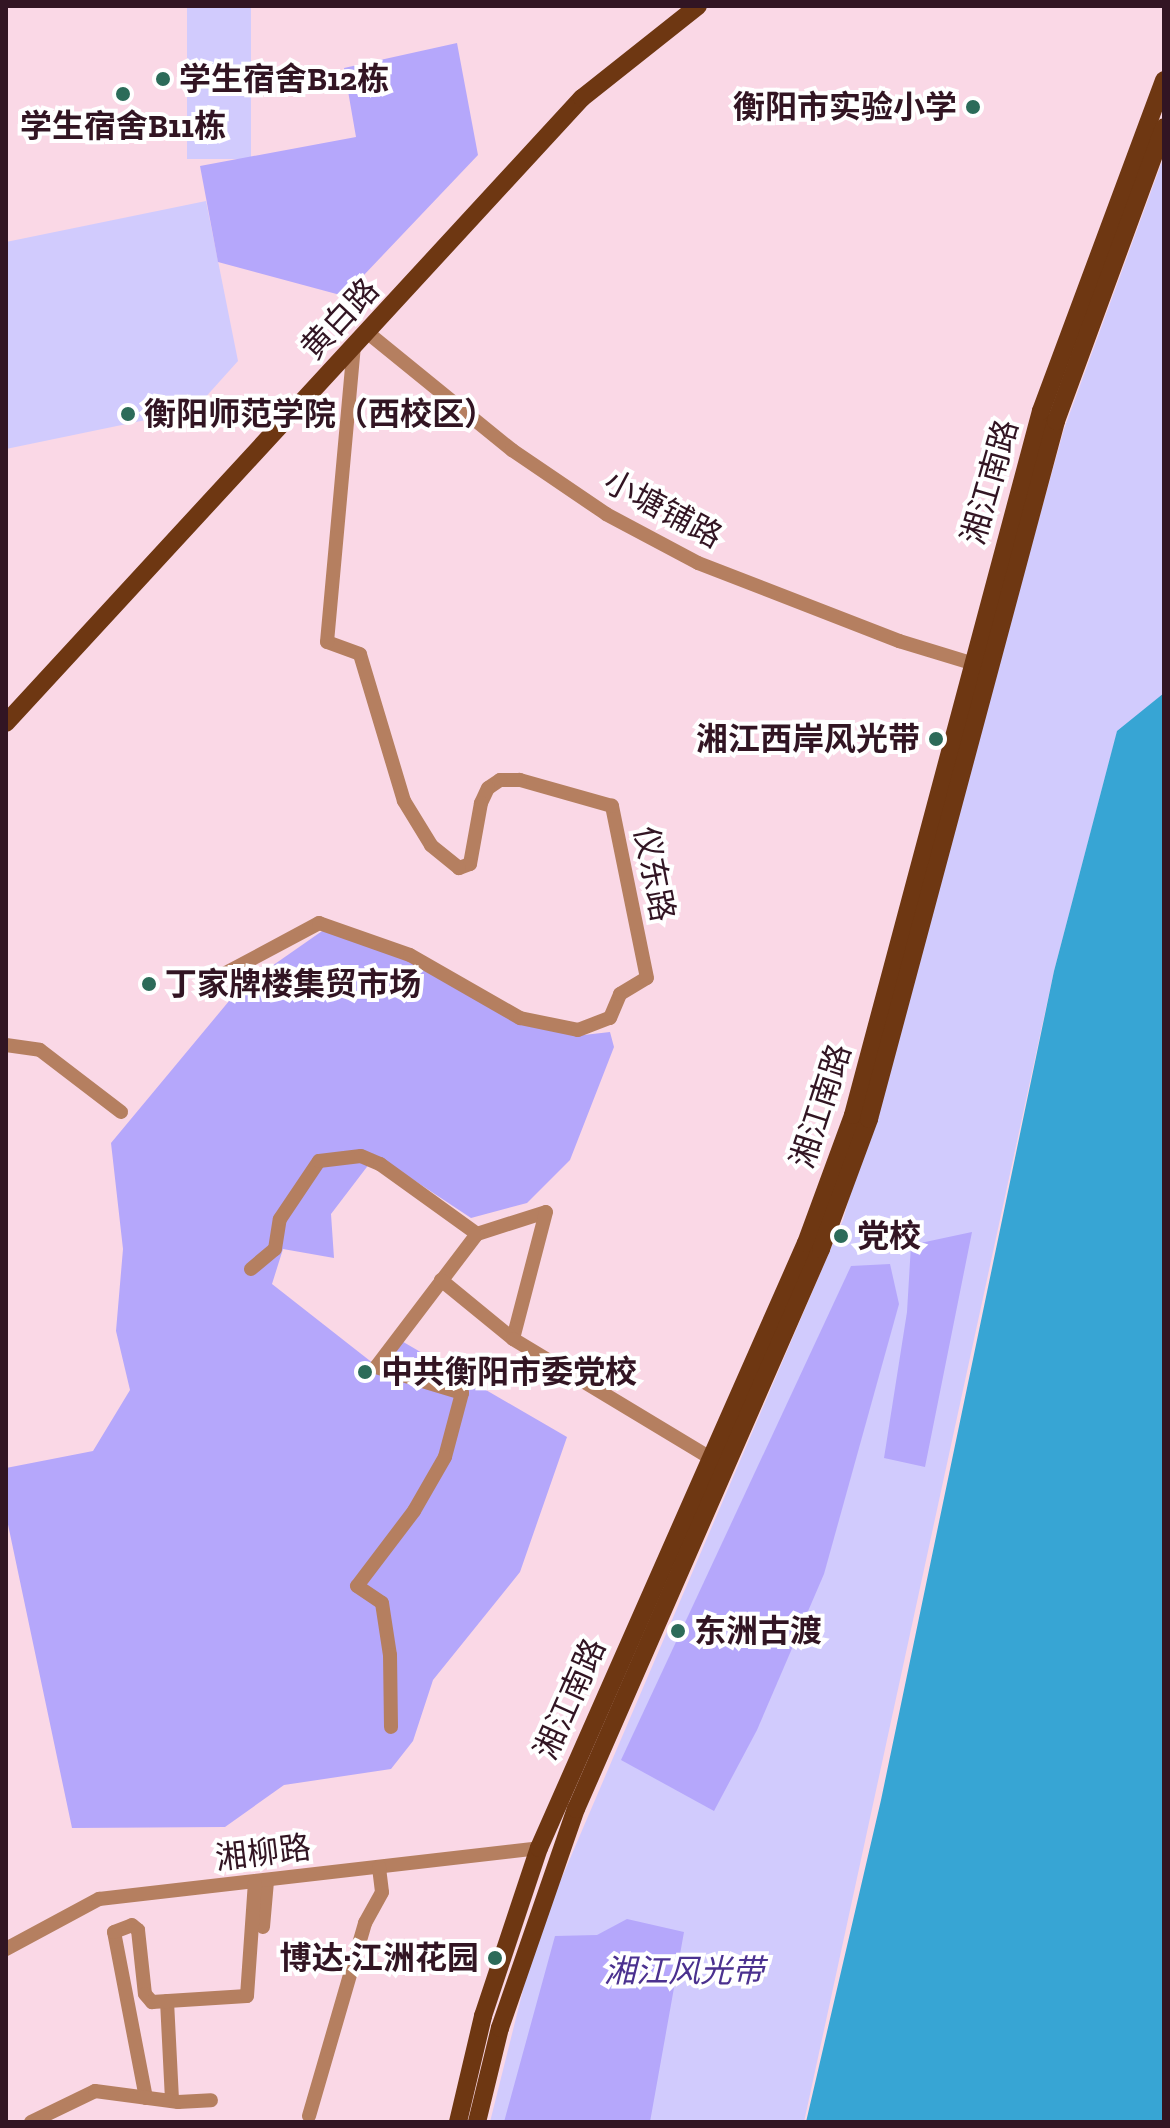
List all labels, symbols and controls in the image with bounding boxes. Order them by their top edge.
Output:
place label: 学生宿舍B12栋 [179,60,389,98]
marker: 学生宿舍B12栋 [154,70,172,88]
marker: 学生宿舍B11栋 [114,85,132,103]
place label: 衡阳市实验小学 [733,88,957,126]
marker: 衡阳市实验小学 [964,98,982,116]
place label: 学生宿舍B11栋 [20,107,226,145]
street label: 黄白路 [293,271,387,367]
place label: 衡阳师范学院（西校区） [144,395,496,433]
marker: 衡阳师范学院（西校区） [119,405,137,423]
street label: 湘江南路 [954,415,1026,549]
street label: 小塘铺路 [597,462,729,556]
place label: 湘江西岸风光带 [696,720,920,758]
marker: 湘江西岸风光带 [927,730,945,748]
street label: 仪东路 [626,823,682,925]
place label: 丁家牌楼集贸市场 [165,965,421,1003]
marker: 丁家牌楼集贸市场 [140,975,158,993]
street label: 湘江南路 [783,1039,859,1173]
place label: 党校 [857,1217,921,1255]
marker: 党校 [832,1227,850,1245]
place label: 中共衡阳市委党校 [381,1353,637,1391]
marker: 中共衡阳市委党校 [356,1363,374,1381]
place label: 东洲古渡 [694,1612,822,1650]
marker: 东洲古渡 [669,1622,687,1640]
street label: 湘江南路 [526,1633,614,1765]
street label: 湘柳路 [213,1828,313,1878]
place label: 博达·江洲花园 [280,1939,479,1977]
marker: 博达·江洲花园 [486,1949,504,1967]
park label: 湘江风光带 [604,1952,764,1990]

